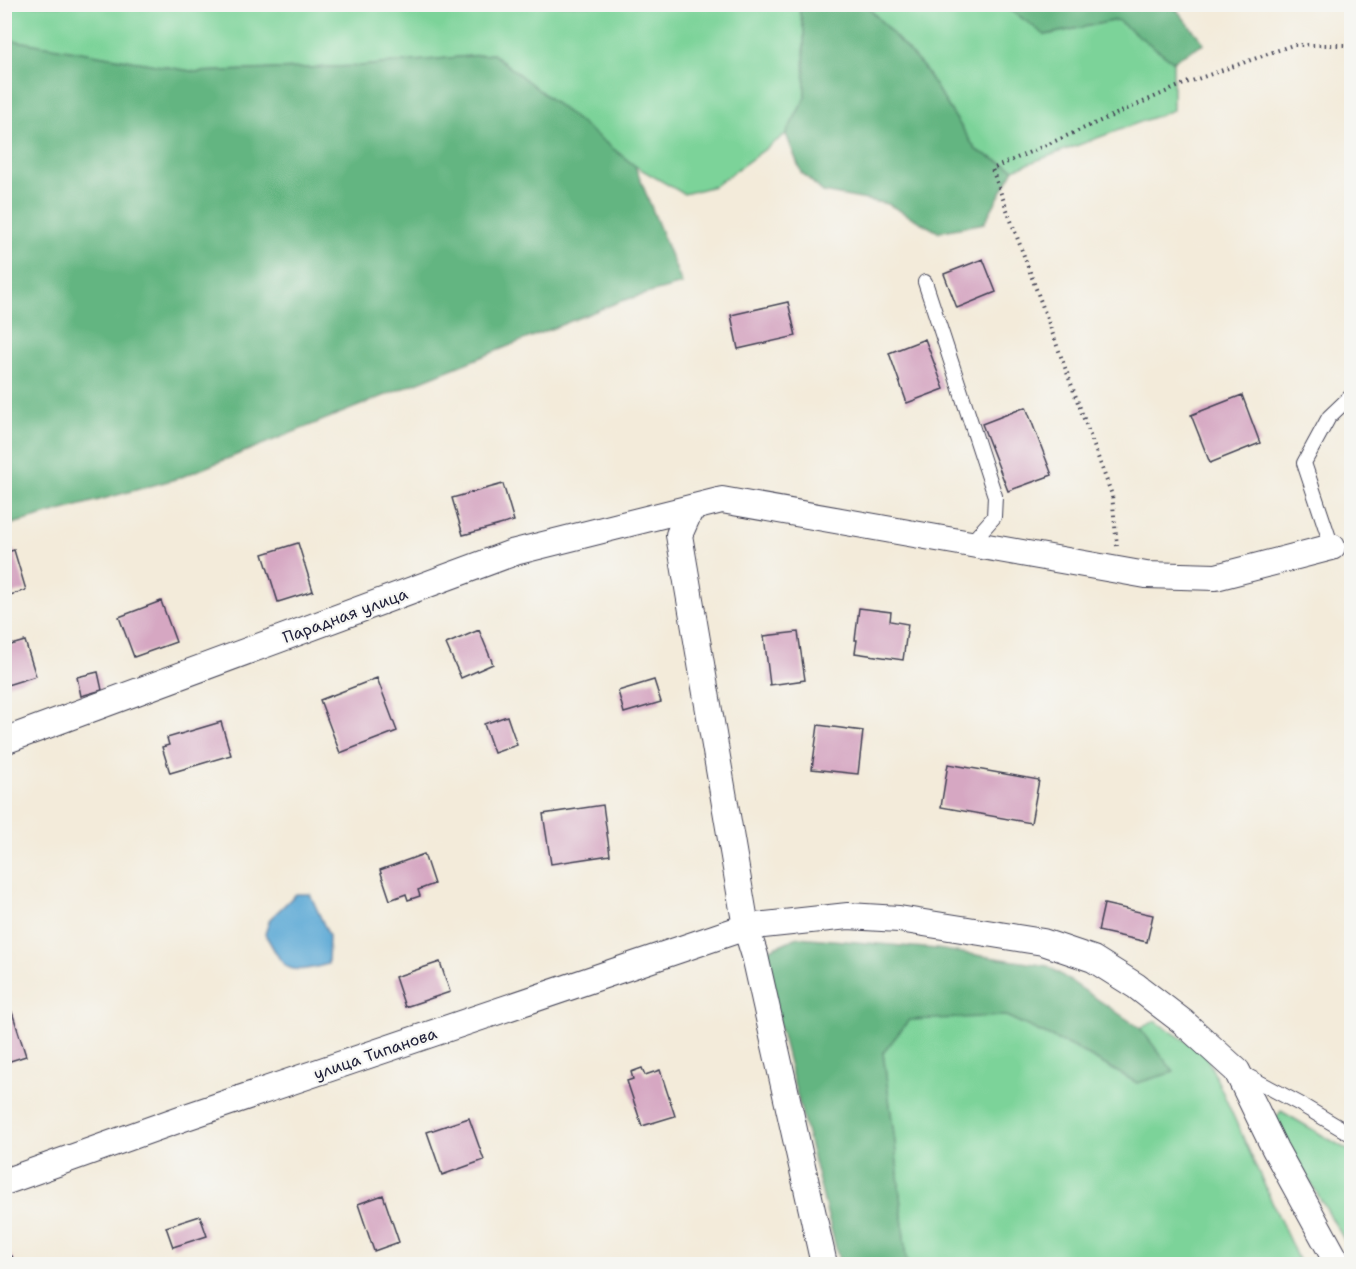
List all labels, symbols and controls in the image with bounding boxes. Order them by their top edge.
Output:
street label: Парадная улица [280,583,411,648]
street label: улица Типанова [311,1023,440,1084]

